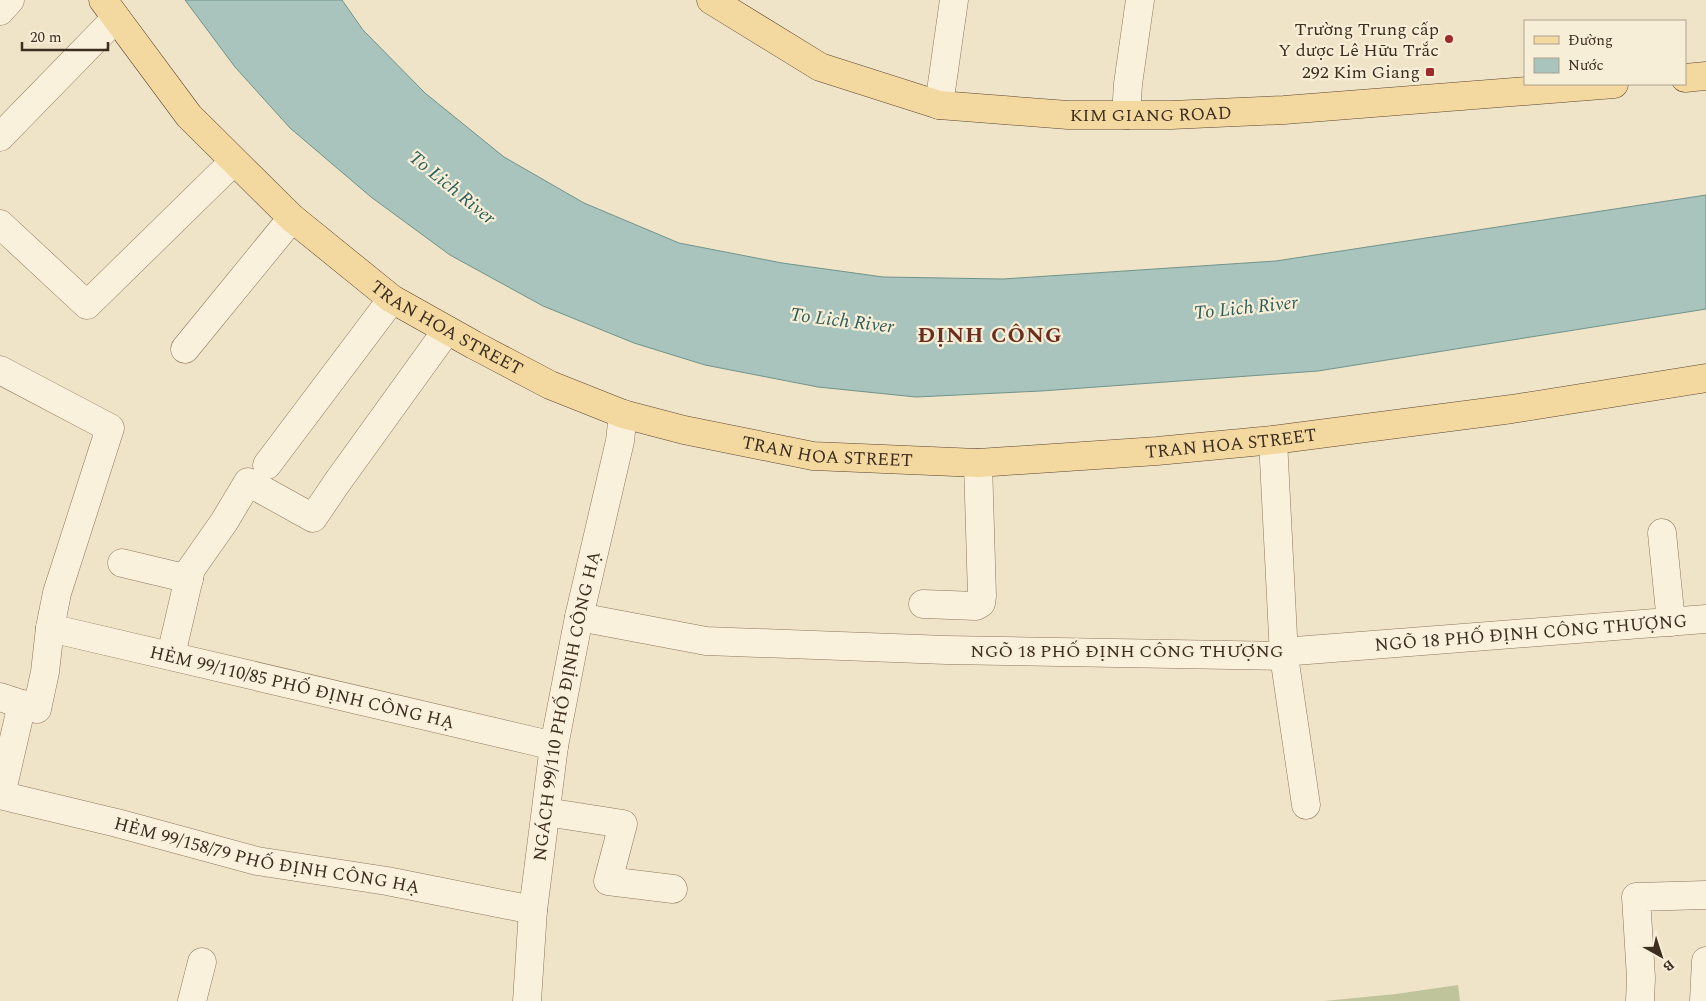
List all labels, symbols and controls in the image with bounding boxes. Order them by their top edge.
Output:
place label: Trường Trung cấp Y dược Lê Hữu Trắc [1278,16,1439,64]
scale bar [22,20,109,52]
legend [1524,20,1686,85]
text: 20 m [30,26,62,49]
text: Đường [1568,29,1613,52]
marker: Trường Trung cấp Y dược Lê Hữu Trắc [1443,33,1455,45]
text: Nước [1568,54,1604,77]
place label: 292 Kim Giang [1302,59,1420,86]
marker: 292 Kim Giang [1424,66,1436,78]
street label: KIM GIANG ROAD [1070,99,1232,129]
water label: To Lich River [402,144,502,232]
street label: TRAN HOA STREET [365,273,528,382]
water label: To Lich River [1192,288,1300,328]
water label: To Lich River [788,300,896,342]
district label: ĐỊNH CÔNG [917,319,1063,352]
street label: TRAN HOA STREET [1144,421,1318,465]
street label: TRAN HOA STREET [739,428,913,474]
street label: NGÁCH 99/110 PHỐ ĐỊNH CÔNG HẠ [526,548,607,863]
street label: NGÕ 18 PHỐ ĐỊNH CÔNG THƯỢNG [1373,607,1688,658]
street label: HẺM 99/110/85 PHỐ ĐỊNH CÔNG HẠ [147,638,457,736]
street label: NGÕ 18 PHỐ ĐỊNH CÔNG THƯỢNG [970,638,1284,665]
street label: HẺM 99/158/79 PHỐ ĐỊNH CÔNG HẠ [111,809,422,901]
north arrow [1636,931,1686,981]
text: B [1658,954,1679,977]

